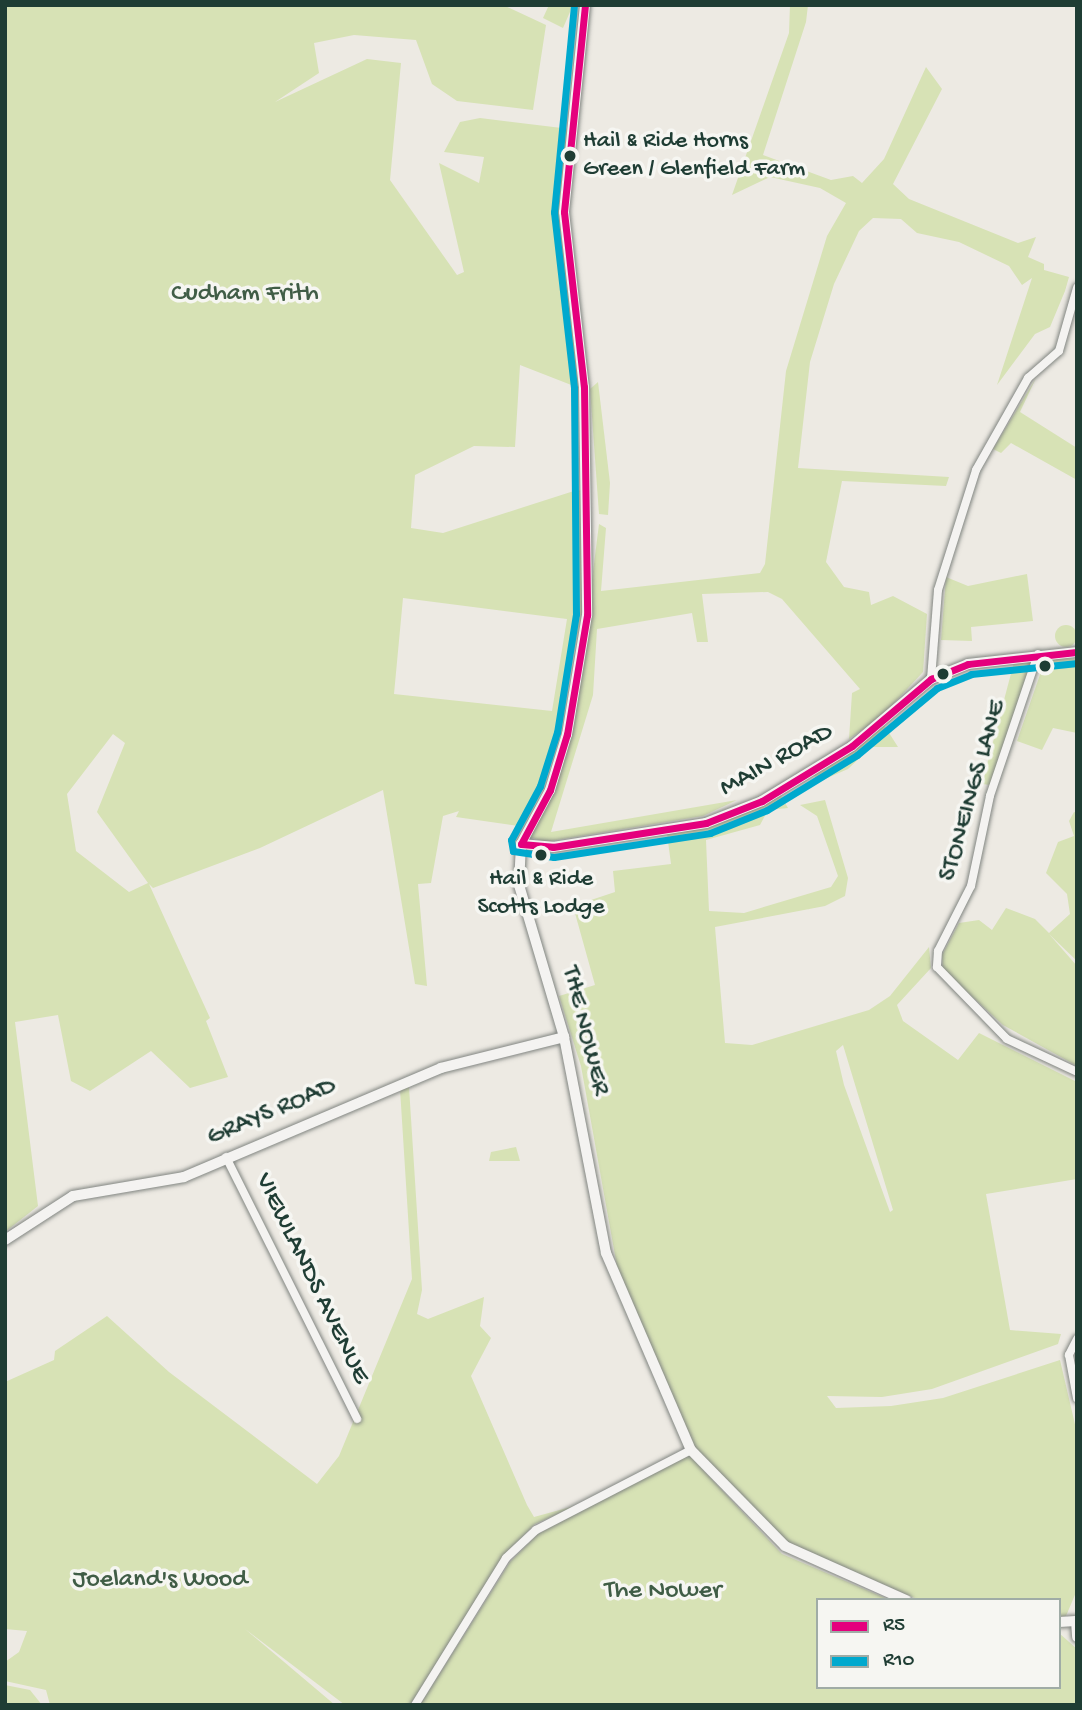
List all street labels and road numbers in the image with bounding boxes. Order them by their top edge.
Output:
street label: STONEINGS LANE [933,697,1015,885]
street label: MAIN ROAD [715,717,839,805]
street label: THE NOWER [553,963,615,1099]
street label: GRAYS ROAD [203,1072,341,1154]
street label: VIEWLANDS AVENUE [247,1169,375,1389]

